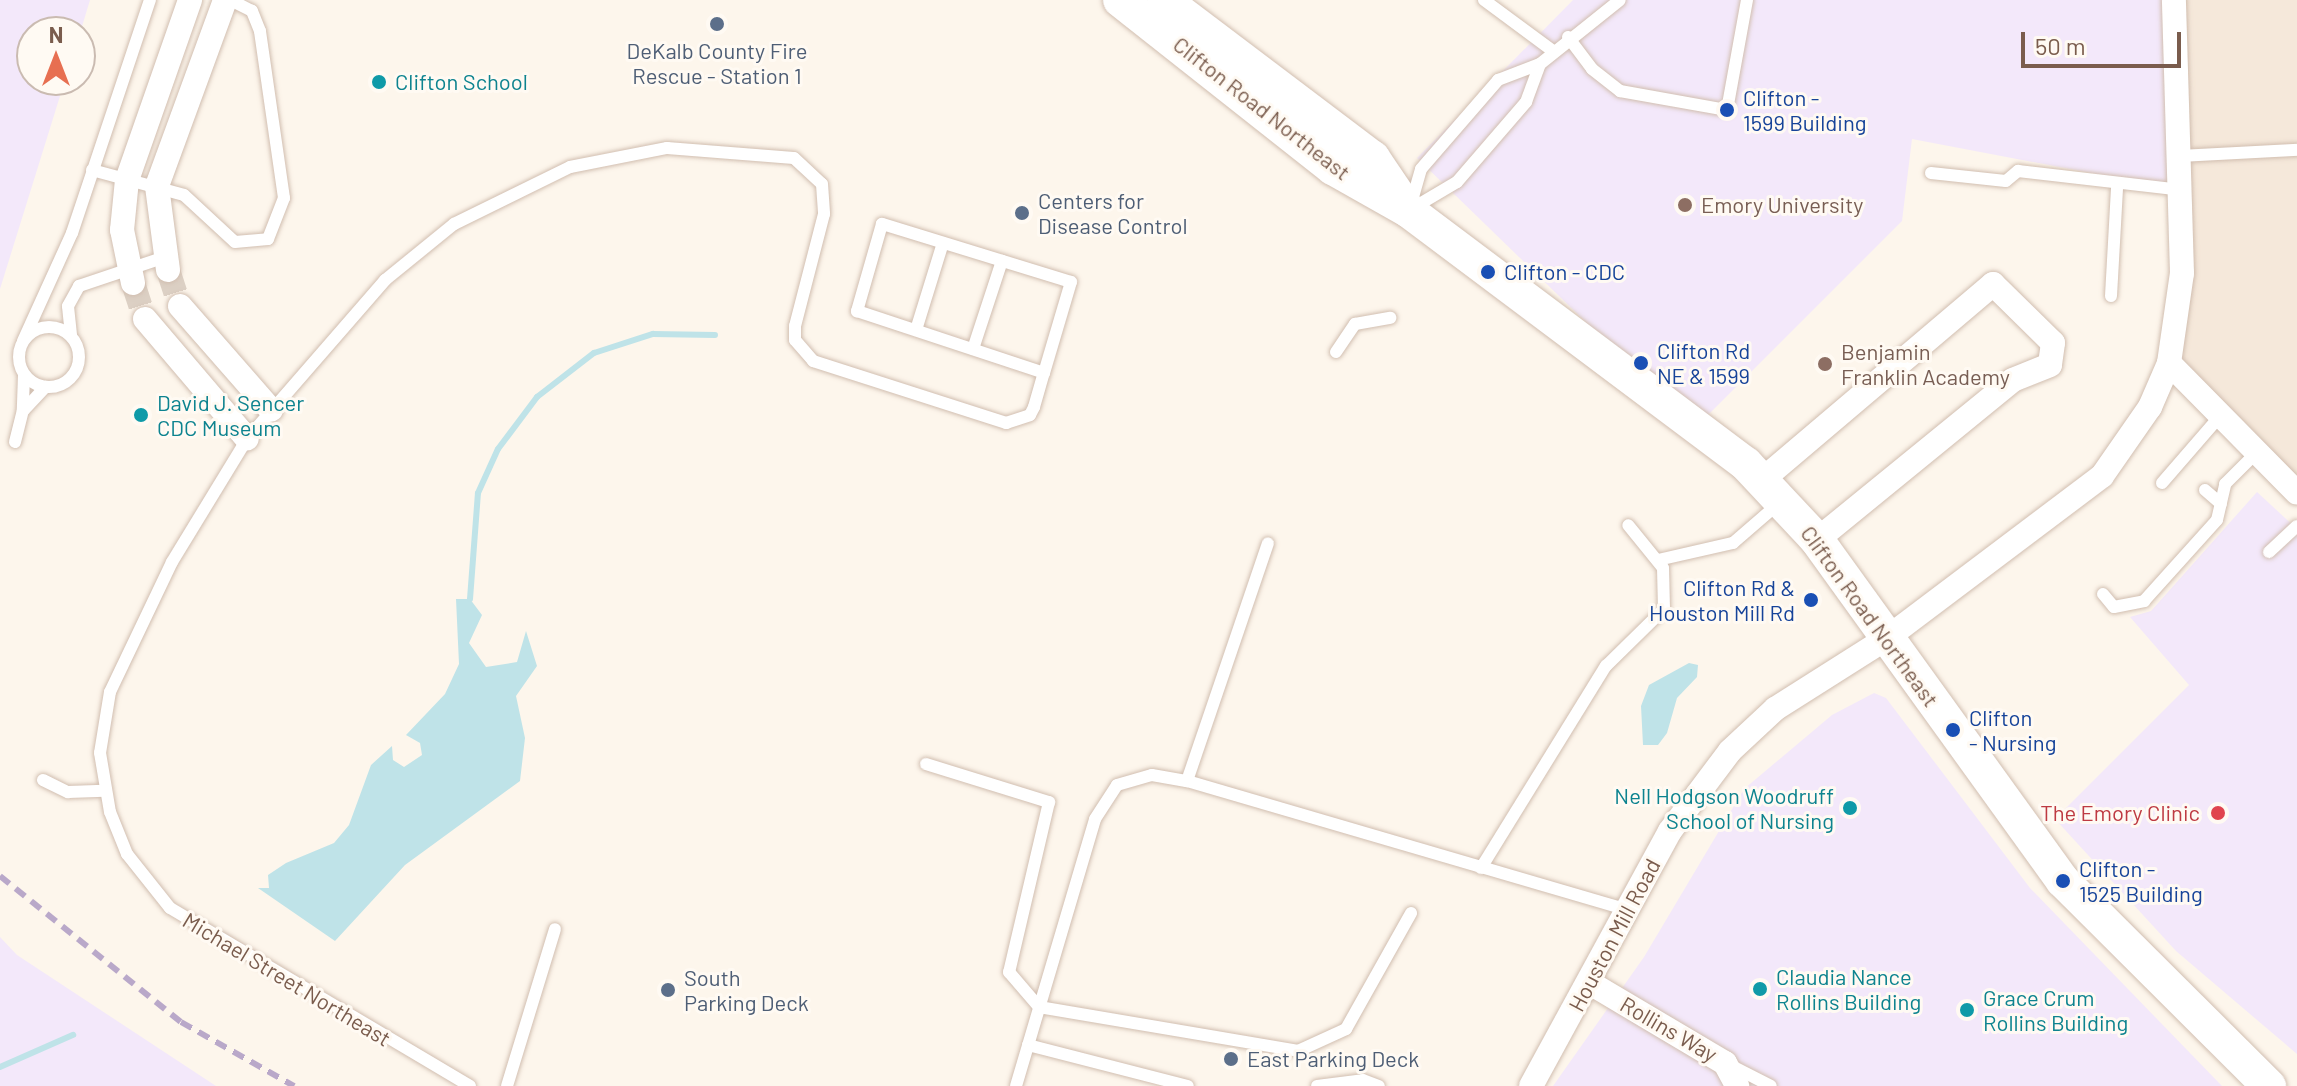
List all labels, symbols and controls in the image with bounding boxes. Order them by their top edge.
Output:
marker: DeKalb County Fire Rescue - Station 1 [708,15,726,33]
north arrow [16,16,96,96]
scale bar [2025,16,2185,66]
text: N [49,21,63,47]
street label: Clifton Road Northeast [1168,31,1356,185]
text: 50 m [2035,31,2086,60]
place label: DeKalb County Fire Rescue - Station 1 [627,37,807,88]
place label: Clifton School [395,69,528,95]
marker: Clifton School [370,73,388,91]
place label: Clifton - 1599 Building [1743,84,1867,136]
marker: Clifton - 1599 Building [1718,101,1736,119]
place label: Centers for Disease Control [1038,187,1187,238]
place label: Emory University [1701,192,1863,218]
marker: Emory University [1676,196,1694,214]
marker: Centers for Disease Control [1013,204,1031,222]
place label: Clifton - CDC [1504,259,1625,285]
marker: Clifton - CDC [1479,263,1497,281]
place label: Clifton Rd NE & 1599 [1657,337,1750,388]
place label: Benjamin Franklin Academy [1841,338,2010,390]
marker: Clifton Rd NE & 1599 [1632,354,1650,372]
marker: Benjamin Franklin Academy [1816,355,1834,373]
place label: David J. Sencer CDC Museum [157,389,304,440]
marker: David J. Sencer CDC Museum [132,406,150,424]
street label: Clifton Road Northeast [1796,520,1944,712]
place label: Clifton Rd & Houston Mill Rd [1649,574,1795,626]
marker: Clifton Rd & Houston Mill Rd [1802,591,1820,609]
place label: Clifton - Nursing [1969,704,2056,756]
marker: Clifton - Nursing [1944,721,1962,739]
place label: Nell Hodgson Woodruff School of Nursing [1614,782,1834,834]
marker: Nell Hodgson Woodruff School of Nursing [1841,799,1859,817]
place label: The Emory Clinic [2040,800,2200,826]
marker: The Emory Clinic [2207,802,2229,824]
street label: Houston Mill Road [1563,854,1665,1016]
place label: Clifton - 1525 Building [2079,855,2203,906]
marker: Clifton - 1525 Building [2054,872,2072,890]
street label: Michael Street Northeast [178,906,396,1052]
place label: Claudia Nance Rollins Building [1776,963,1921,1014]
place label: South Parking Deck [684,964,809,1016]
marker: Claudia Nance Rollins Building [1751,980,1769,998]
marker: South Parking Deck [659,981,677,999]
place label: Grace Crum Rollins Building [1983,984,2128,1036]
street label: Rollins Way [1616,991,1722,1067]
marker: Grace Crum Rollins Building [1958,1001,1976,1019]
place label: East Parking Deck [1247,1046,1419,1072]
marker: East Parking Deck [1222,1050,1240,1068]

